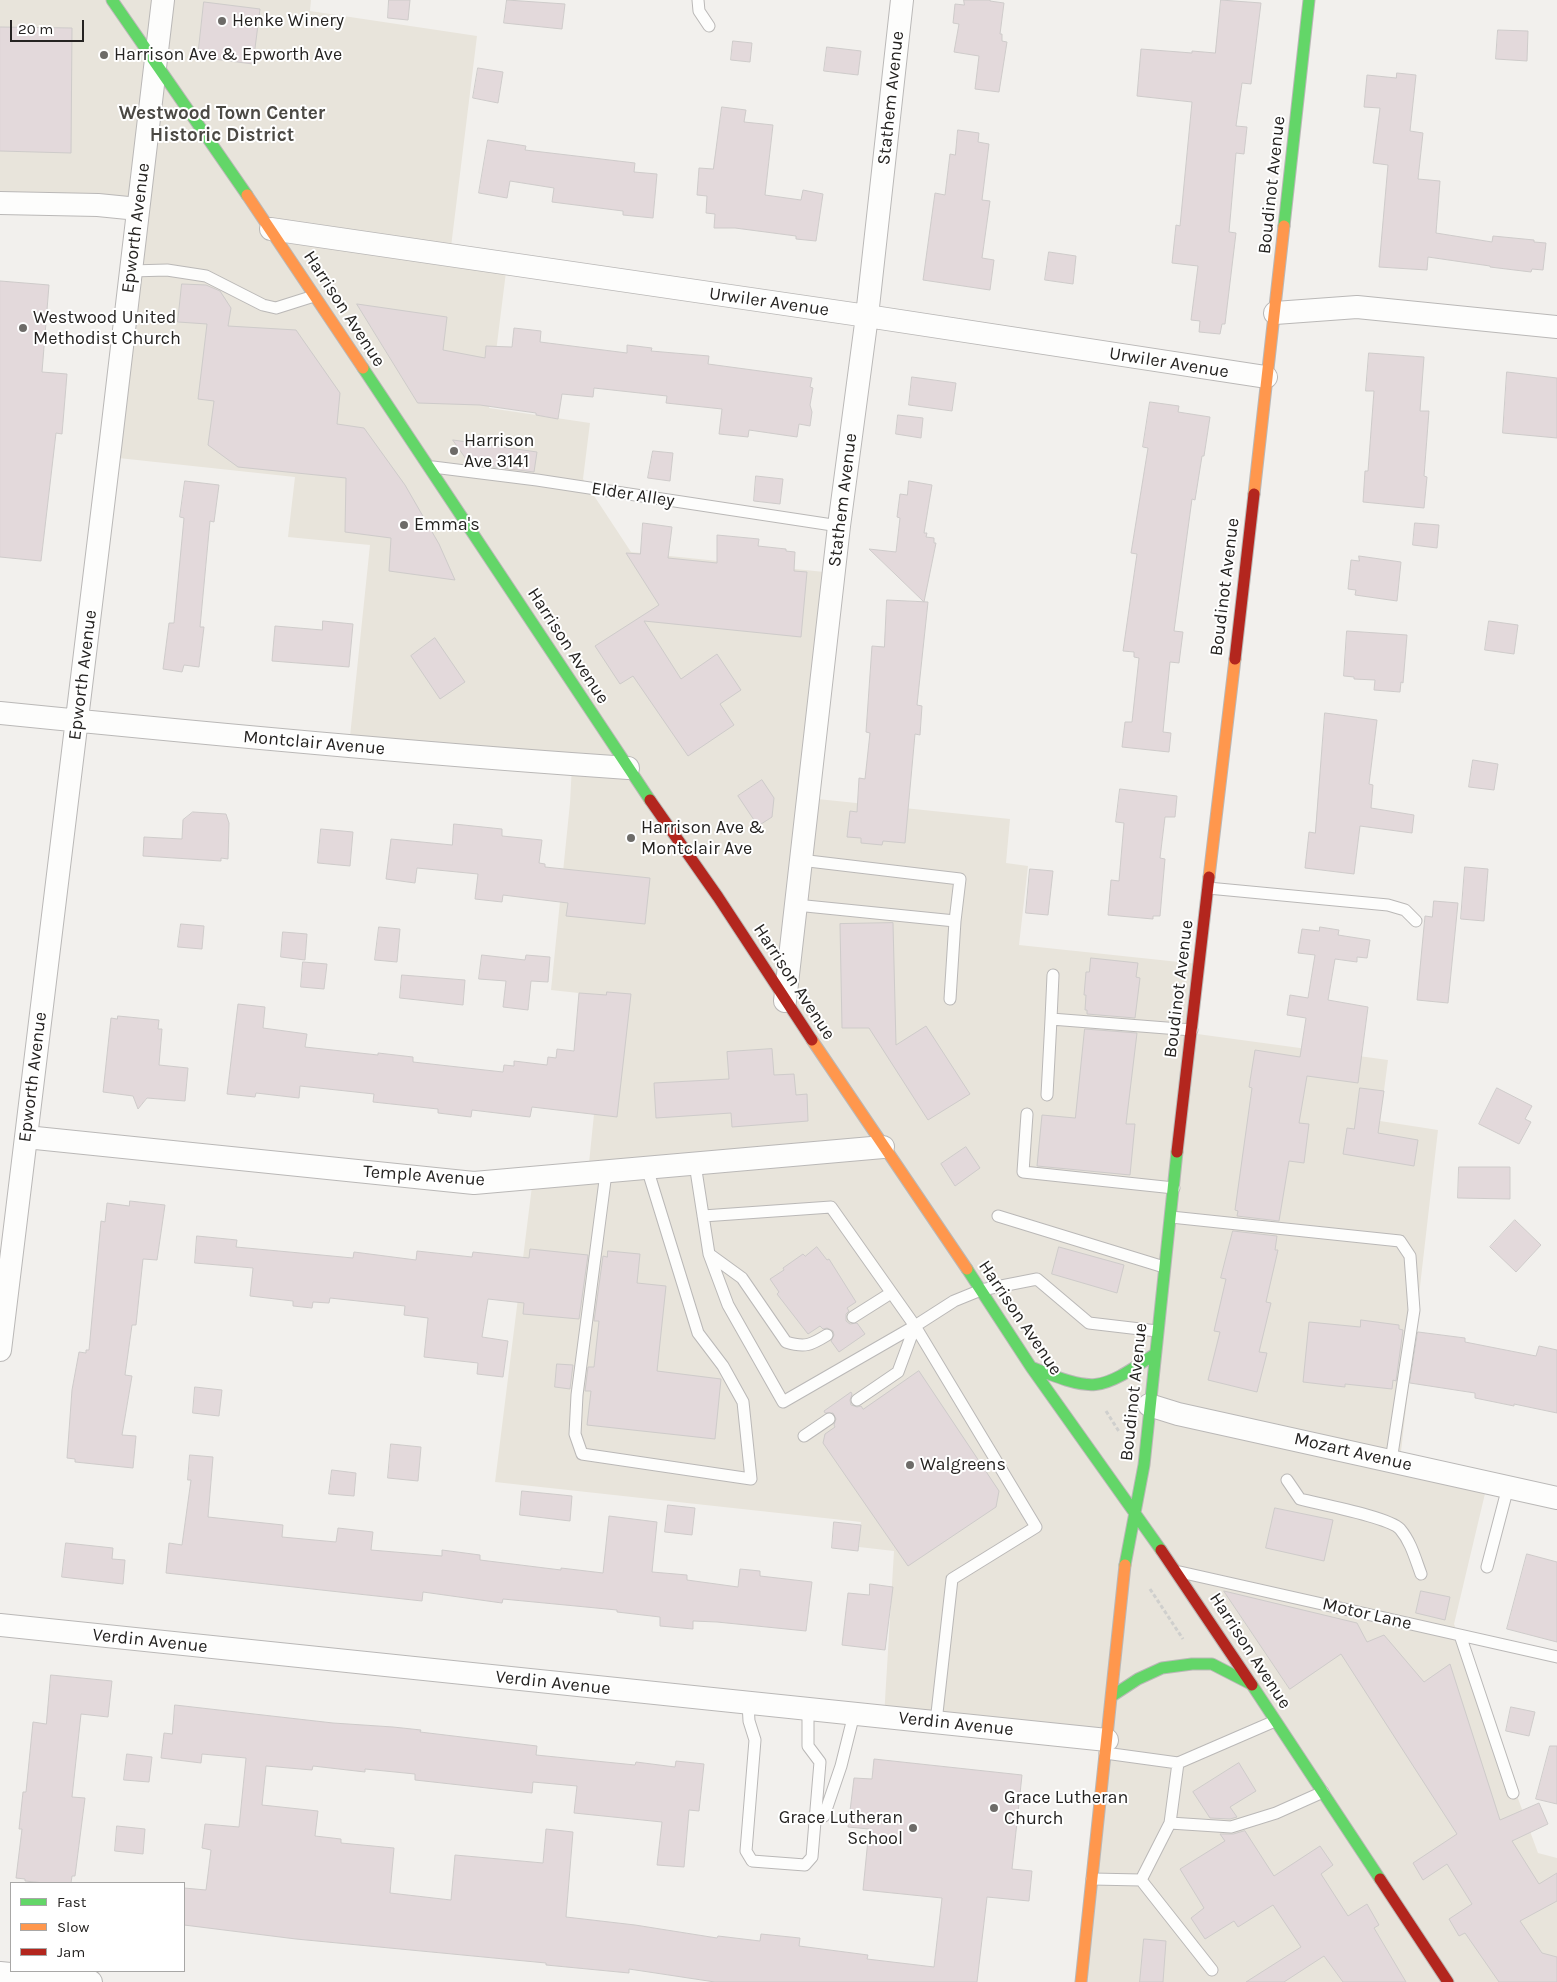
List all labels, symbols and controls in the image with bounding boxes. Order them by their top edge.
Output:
scale bar [12,10,86,42]
place label: Henke Winery [232,10,344,32]
marker: Henke Winery [216,15,228,27]
text: 20 m [18,20,53,38]
street label: Stathem Avenue [873,30,909,166]
place label: Harrison Ave & Epworth Ave [114,44,342,66]
marker: Harrison Ave & Epworth Ave [98,49,110,61]
district label: Westwood Town Center Historic District [119,103,325,147]
street label: Boudinot Avenue [1254,115,1290,255]
street label: Epworth Avenue [117,162,155,294]
street label: Harrison Avenue [298,247,390,371]
street label: Urwiler Avenue [708,283,830,321]
place label: Westwood United Methodist Church [33,307,181,350]
marker: Westwood United Methodist Church [17,322,29,334]
street label: Urwiler Avenue [1108,343,1230,383]
place label: Harrison Ave 3141 [464,430,534,472]
street label: Stathem Avenue [824,432,862,568]
marker: Harrison Ave 3141 [448,445,460,457]
street label: Elder Alley [590,478,676,512]
place label: Emma's [414,514,480,536]
street label: Boudinot Avenue [1206,517,1244,657]
marker: Emma's [398,519,410,531]
street label: Harrison Avenue [522,584,614,708]
street label: Epworth Avenue [64,609,102,741]
street label: Montclair Avenue [242,726,386,760]
place label: Harrison Ave & Montclair Ave [641,817,765,860]
marker: Harrison Ave & Montclair Ave [625,832,637,844]
street label: Boudinot Avenue [1160,919,1198,1059]
street label: Harrison Avenue [748,920,840,1044]
street label: Epworth Avenue [14,1011,52,1143]
street label: Temple Avenue [362,1161,486,1191]
street label: Harrison Avenue [974,1256,1066,1380]
street label: Boudinot Avenue [1116,1322,1152,1462]
street label: Mozart Avenue [1292,1428,1414,1476]
place label: Walgreens [920,1454,1006,1476]
marker: Walgreens [904,1459,916,1471]
street label: Harrison Avenue [1204,1589,1296,1713]
street label: Motor Lane [1320,1593,1414,1635]
street label: Verdin Avenue [91,1624,209,1658]
street label: Verdin Avenue [494,1666,612,1700]
street label: Verdin Avenue [897,1707,1015,1741]
place label: Grace Lutheran Church [1004,1787,1128,1830]
marker: Grace Lutheran Church [988,1802,1000,1814]
place label: Grace Lutheran School [779,1807,903,1850]
marker: Grace Lutheran School [907,1822,919,1834]
legend [10,1882,185,1972]
text: Fast [57,1893,86,1911]
text: Slow [57,1918,89,1936]
text: Jam [57,1943,85,1961]

